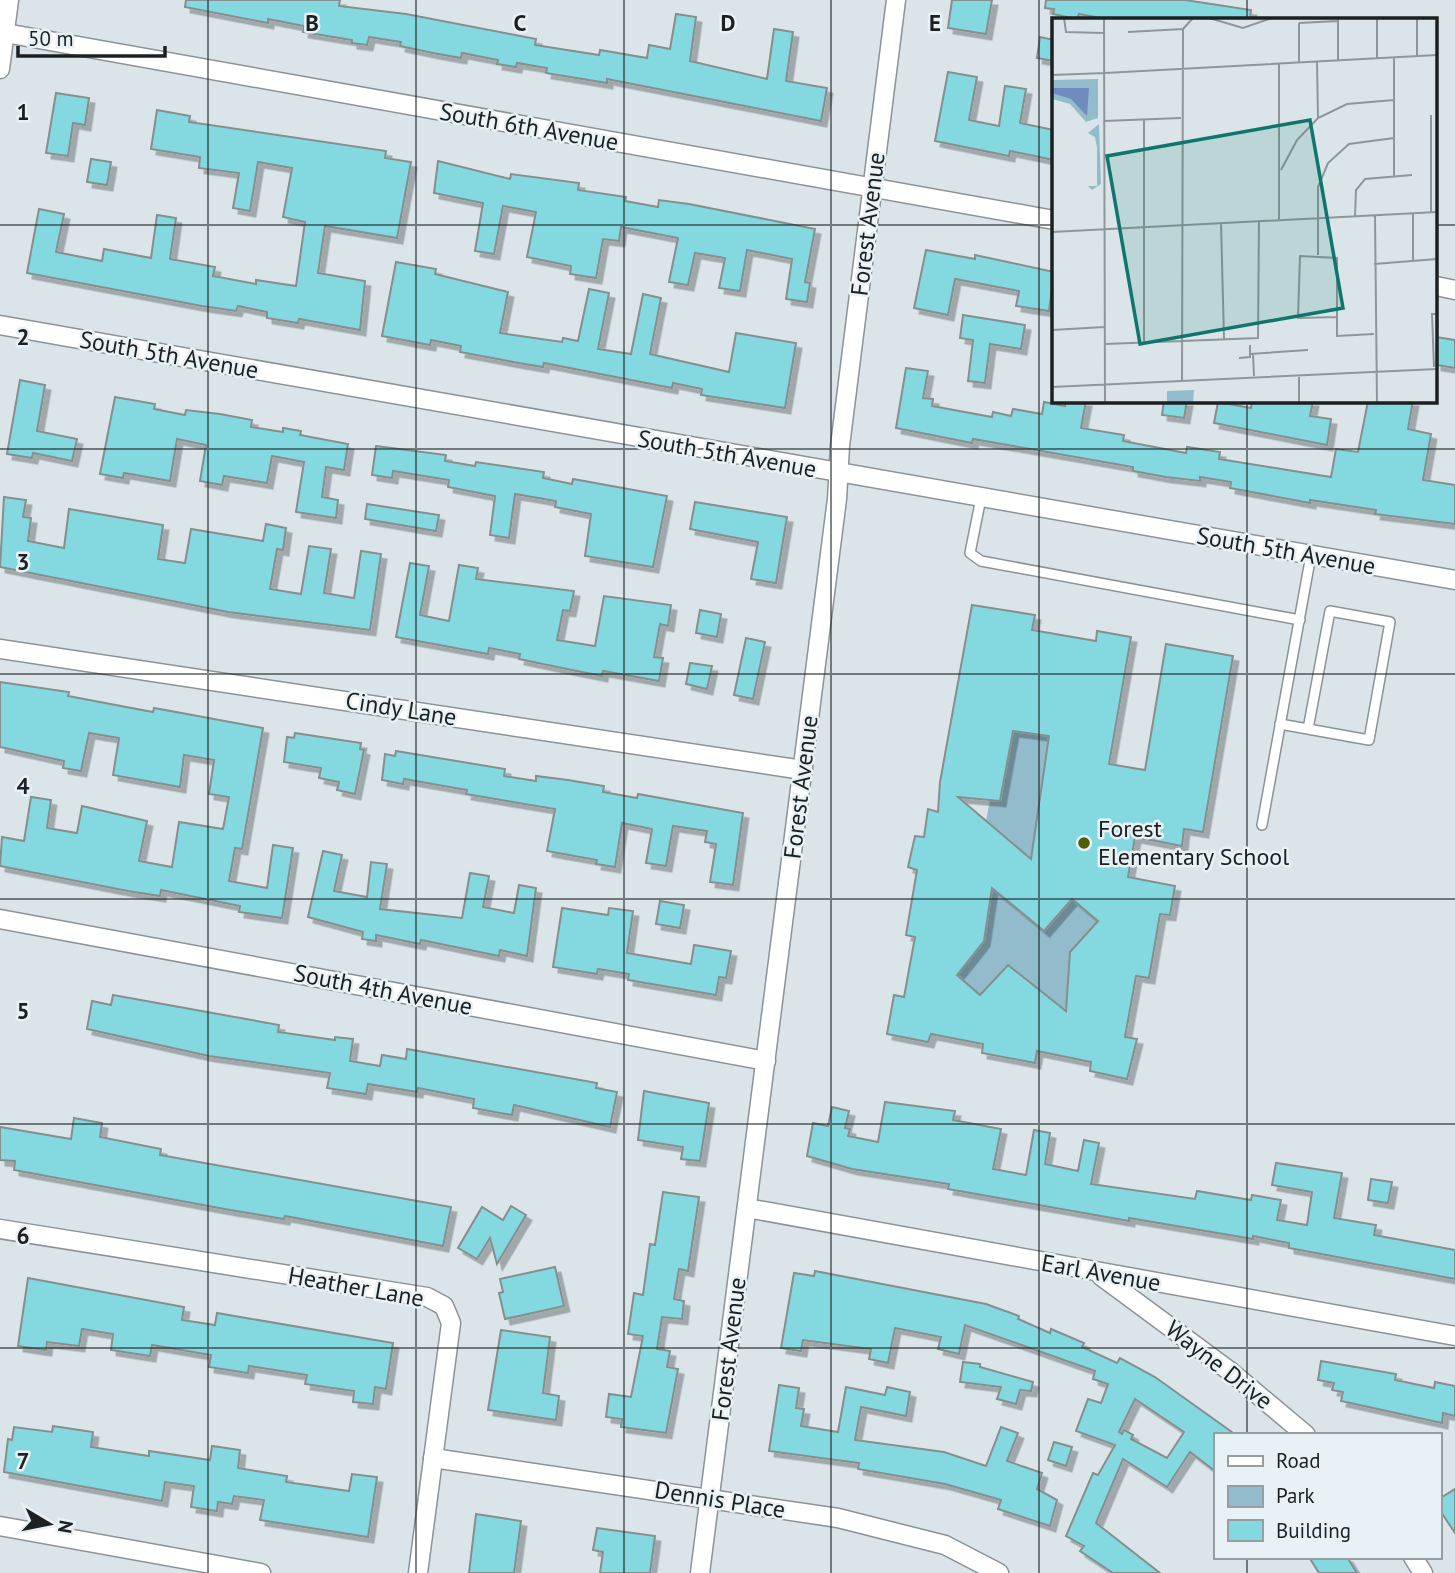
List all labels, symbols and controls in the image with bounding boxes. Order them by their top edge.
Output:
text: B [305,8,319,37]
text: C [514,8,527,37]
text: D [721,8,735,37]
text: E [929,8,941,37]
scale bar [18,14,164,58]
inset map [1052,18,1438,402]
text: 50 m [28,25,74,52]
street label: South 6th Avenue [437,96,621,158]
text: 1 [16,97,30,126]
street label: Forest Avenue [843,150,892,298]
text: 2 [16,322,30,351]
street label: South 5th Avenue [77,324,261,386]
street label: South 5th Avenue [635,423,819,485]
street label: South 5th Avenue [1194,520,1378,582]
text: 3 [16,547,30,576]
street label: Cindy Lane [343,684,459,733]
street label: Forest Avenue [776,713,825,861]
text: 4 [16,771,30,800]
place label: Forest Elementary School [1098,813,1289,872]
marker: Forest Elementary School [1076,835,1092,851]
street label: South 4th Avenue [291,957,475,1022]
text: 5 [16,996,30,1025]
text: 6 [16,1221,30,1250]
street label: Earl Avenue [1039,1247,1163,1298]
street label: Heather Lane [286,1259,426,1314]
street label: Forest Avenue [704,1275,753,1423]
street label: Wayne Drive [1160,1313,1279,1416]
legend [1214,1433,1441,1559]
text: 7 [16,1446,30,1475]
text: Road [1276,1447,1320,1474]
street label: Dennis Place [653,1474,788,1525]
text: Park [1276,1482,1315,1509]
north arrow [14,1489,84,1559]
text: Building [1276,1517,1351,1544]
text: N [53,1519,79,1535]

